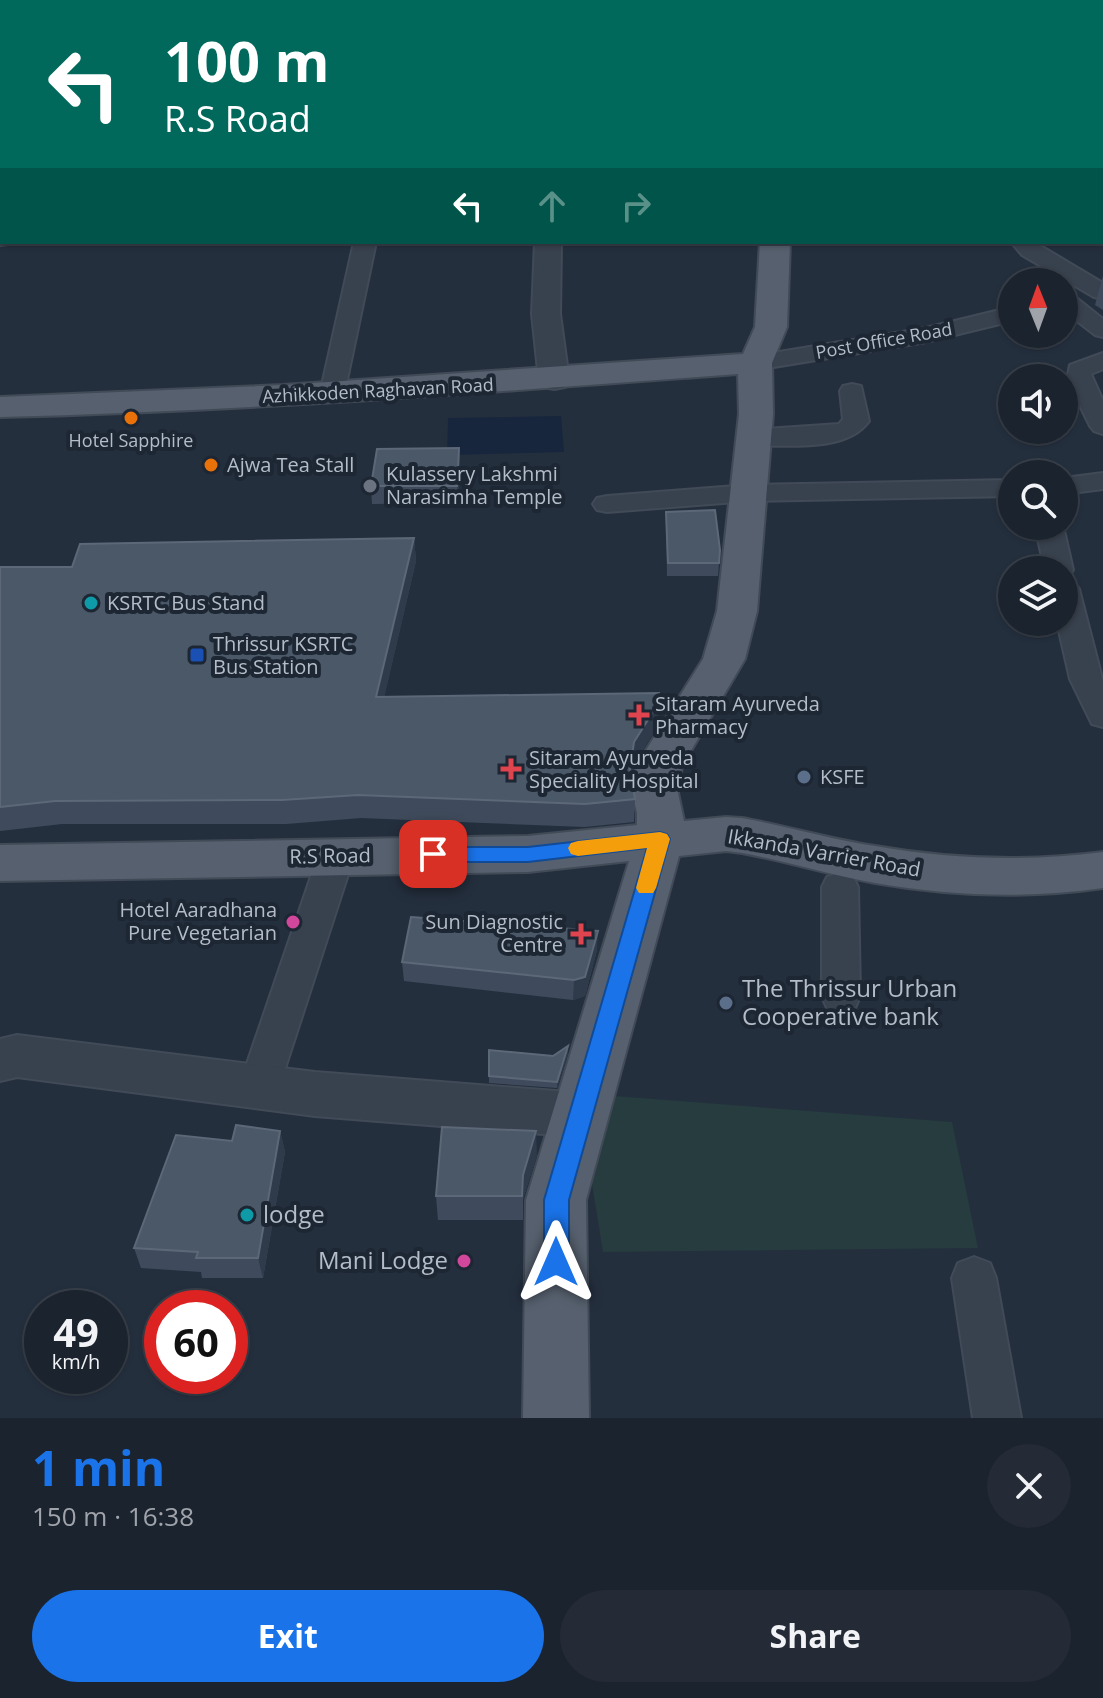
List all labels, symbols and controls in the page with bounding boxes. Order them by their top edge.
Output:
text: 100 m [164,22,330,98]
icon: left [32,32,136,136]
text: R.S Road [164,94,311,143]
icon: left [446,184,490,228]
icon: ahead [530,184,574,228]
icon: right [614,184,658,228]
north arrow [998,268,1078,348]
map controls [998,268,1078,636]
street label: Post Office Road [814,316,954,364]
button: sound [998,364,1078,444]
street label: Azhikkoden Raghavan Road [262,372,494,408]
marker: Hotel Sapphire [122,409,140,427]
place label: Hotel Sapphire [69,428,193,452]
place label: Ajwa Tea Stall [227,451,354,478]
marker: Ajwa Tea Stall [202,456,220,474]
place label: Kulassery Lakshmi Narasimha Temple [386,460,562,510]
button: search [998,460,1078,540]
marker: Kulassery Lakshmi Narasimha Temple [361,477,379,495]
button: layers [998,556,1078,636]
place label: KSRTC Bus Stand [107,589,265,616]
marker: KSRTC Bus Stand [82,594,100,612]
place label: Thrissur KSRTC Bus Station [213,630,353,680]
marker: Thrissur KSRTC Bus Station [188,646,206,664]
place label: Sitaram Ayurveda Pharmacy [655,690,820,740]
marker: Sitaram Ayurveda Pharmacy [630,706,648,724]
place label: Sitaram Ayurveda Speciality Hospital [529,744,699,794]
marker: Sitaram Ayurveda Speciality Hospital [500,758,522,780]
place label: KSFE [820,763,865,790]
marker: KSFE [795,768,813,786]
pin [399,820,467,888]
street label: Ikkanda Varrier Road [726,822,923,883]
icon: arrive [411,832,455,876]
street label: R.S Road [289,841,371,870]
place label: Hotel Aaradhana Pure Vegetarian [120,896,277,946]
place label: Sun Diagnostic Centre [425,908,563,958]
marker: Hotel Aaradhana Pure Vegetarian [284,913,302,931]
marker: Sun Diagnostic Centre [570,923,592,945]
place label: The Thrissur Urban Cooperative bank [742,971,957,1032]
marker: The Thrissur Urban Cooperative bank [717,994,735,1012]
place label: lodge [263,1197,325,1230]
marker: lodge [238,1206,256,1224]
position arrow [514,1220,598,1304]
place label: Mani Lodge [318,1243,448,1276]
marker: Mani Lodge [455,1252,473,1270]
speed limit sign: 60 [144,1290,248,1394]
text: 49 [53,1304,99,1359]
text: km/h [52,1348,100,1375]
text: 1 min [32,1435,165,1500]
button: close [987,1444,1071,1528]
text: 150 m · 16:38 [32,1498,194,1534]
button: Exit [32,1590,544,1682]
button: Share [560,1590,1071,1682]

